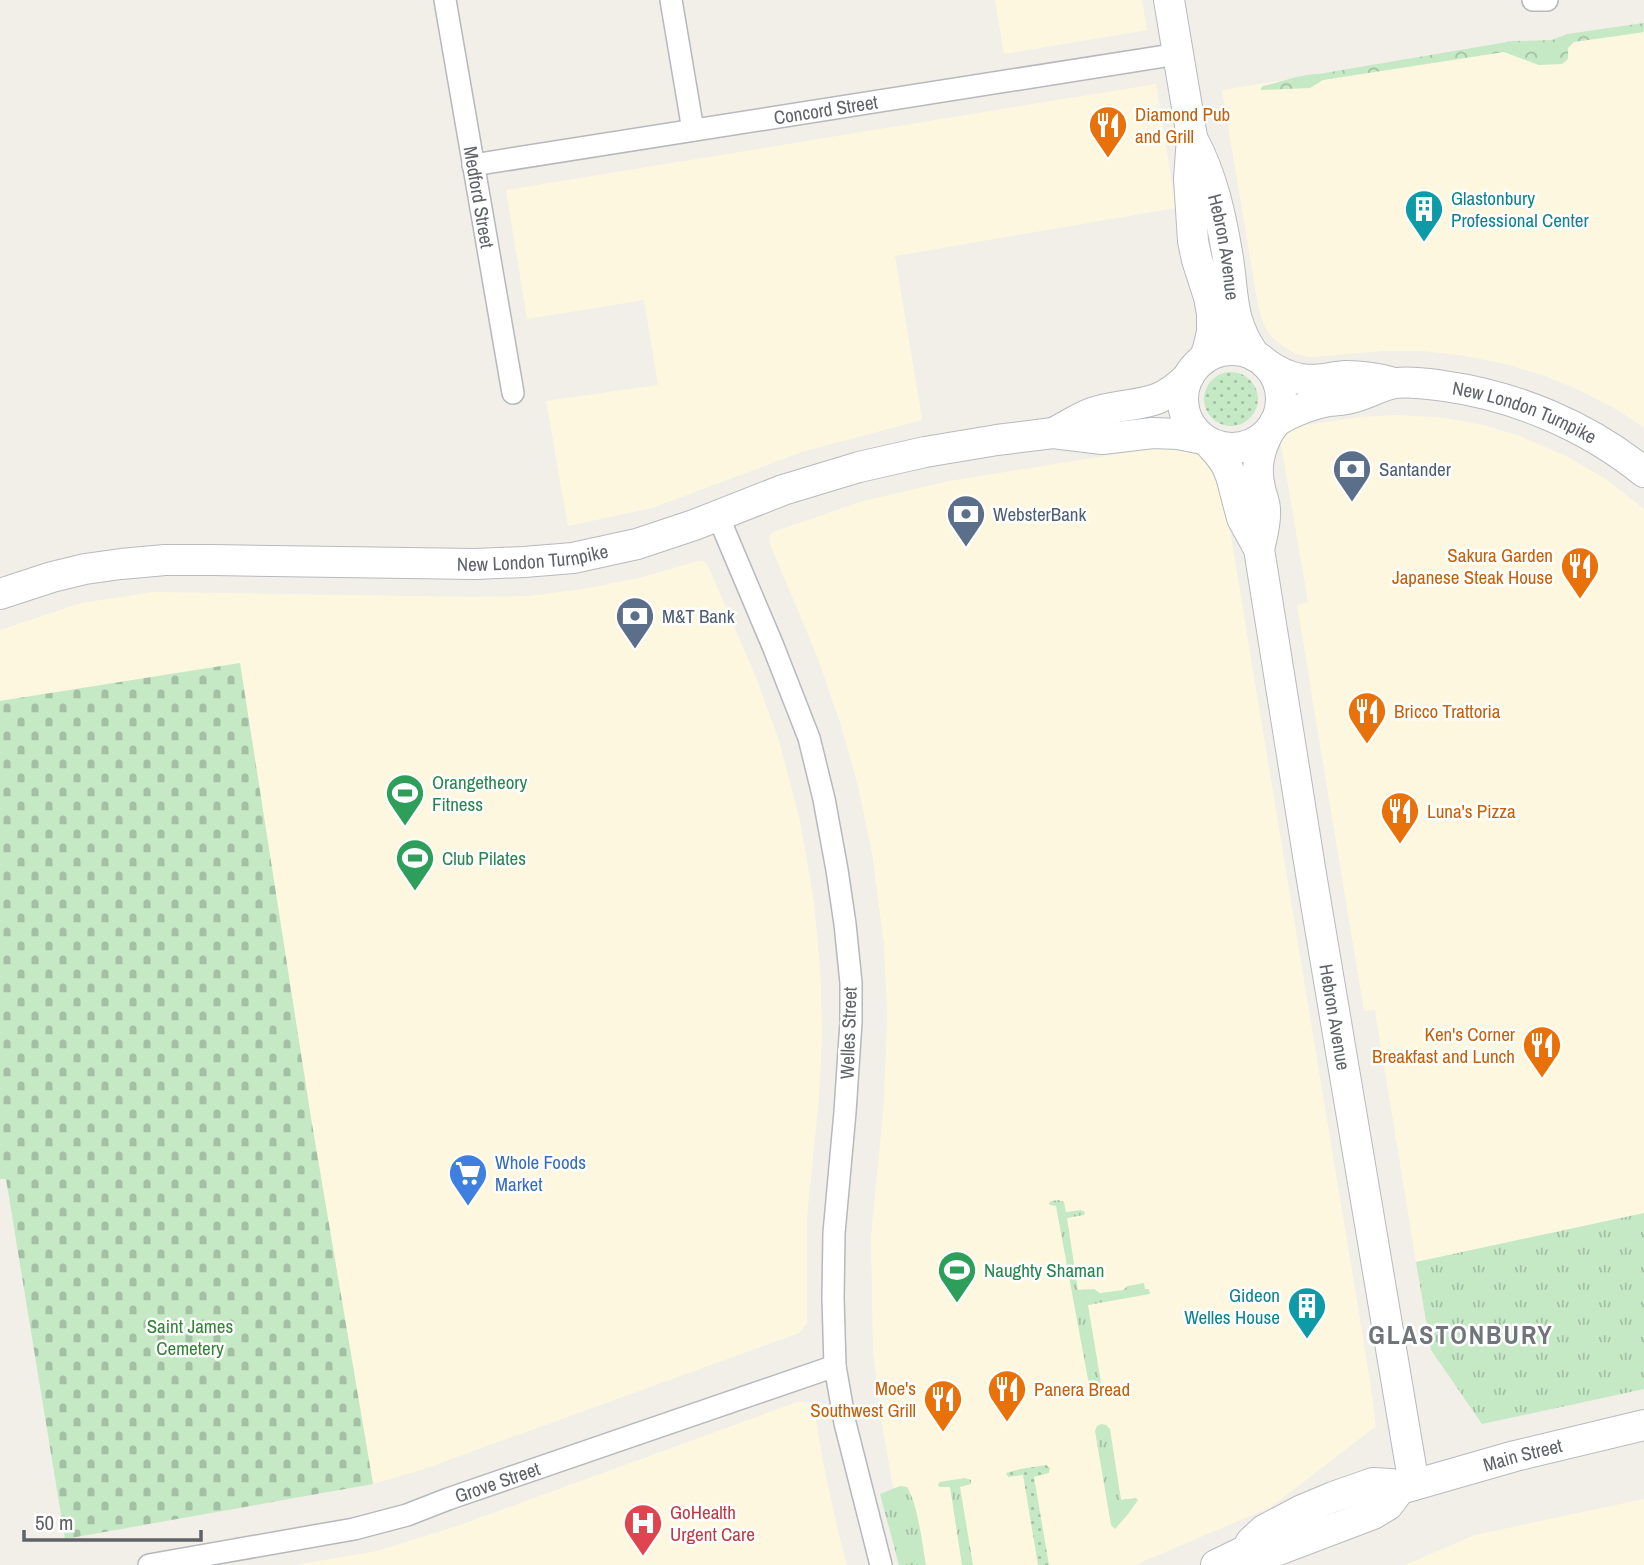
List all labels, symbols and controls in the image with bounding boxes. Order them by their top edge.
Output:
street label: Concord Street [772,88,880,130]
place label: Diamond Pub and Grill [1135,101,1230,149]
restaurant icon: Diamond Pub and Grill [1087,104,1129,159]
street label: Medford Street [457,144,501,251]
place label: Glastonbury Professional Center [1451,185,1590,233]
building icon: Glastonbury Professional Center [1403,188,1445,243]
street label: Hebron Avenue [1202,191,1246,302]
street label: New London Turnpike [1451,374,1601,450]
bank icon: Santander [1331,448,1373,503]
place label: Santander [1379,456,1452,482]
bank icon: WebsterBank [945,493,987,548]
place label: WebsterBank [993,501,1086,527]
street label: New London Turnpike [457,538,610,577]
place label: Sakura Garden Japanese Steak House [1392,542,1553,590]
restaurant icon: Sakura Garden Japanese Steak House [1559,545,1601,600]
bank icon: M&T Bank [614,595,656,650]
place label: M&T Bank [662,603,735,629]
restaurant icon: Bricco Trattoria [1346,690,1388,745]
place label: Bricco Trattoria [1394,698,1501,724]
place label: Orangetheory Fitness [432,769,527,817]
sports icon: Orangetheory Fitness [384,772,426,827]
restaurant icon: Luna's Pizza [1379,790,1421,845]
place label: Luna's Pizza [1427,798,1516,824]
sports icon: Club Pilates [394,837,436,892]
place label: Club Pilates [442,845,526,871]
street label: Hebron Avenue [1313,962,1357,1072]
street label: Welles Street [833,986,863,1080]
place label: Ken's Corner Breakfast and Lunch [1372,1021,1516,1069]
restaurant icon: Ken's Corner Breakfast and Lunch [1521,1024,1563,1079]
place label: Whole Foods Market [495,1149,586,1197]
supermarket icon: Whole Foods Market [447,1152,489,1207]
sports icon: Naughty Shaman [936,1249,978,1304]
place label: Naughty Shaman [984,1257,1104,1283]
place label: Gideon Welles House [1184,1282,1280,1330]
building icon: Gideon Welles House [1286,1285,1328,1340]
park label: Saint James Cemetery [147,1313,234,1361]
district label: GLASTONBURY [1368,1317,1554,1352]
restaurant icon: Panera Bread [986,1368,1028,1423]
place label: Moe's Southwest Grill [810,1375,916,1423]
place label: Panera Bread [1034,1376,1130,1402]
restaurant icon: Moe's Southwest Grill [922,1378,964,1433]
street label: Main Street [1480,1432,1565,1478]
street label: Grove Street [451,1455,544,1509]
scale bar [24,1498,201,1542]
place label: GoHealth Urgent Care [670,1499,755,1547]
hospital icon: GoHealth Urgent Care [622,1502,664,1557]
text: 50 m [35,1508,73,1537]

